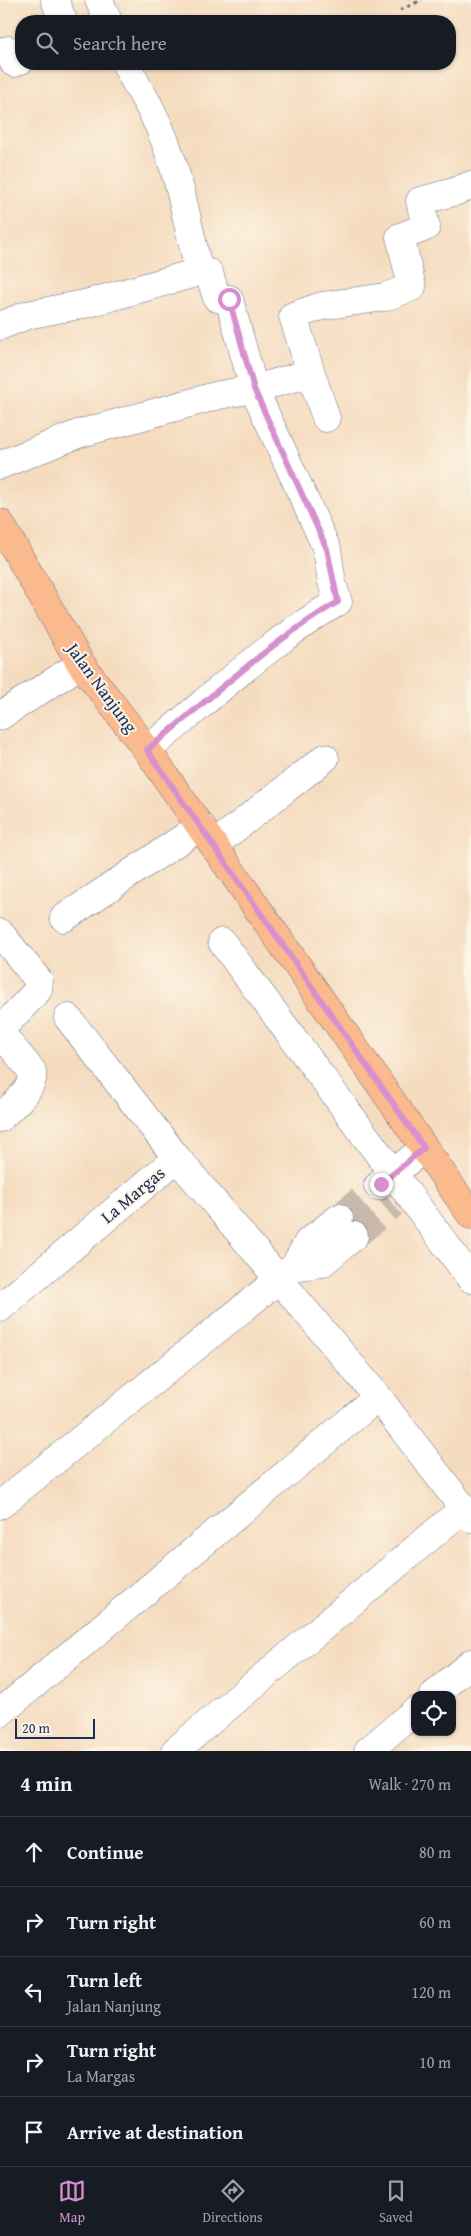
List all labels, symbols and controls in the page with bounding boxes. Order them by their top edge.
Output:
search box [15,15,456,70]
icon: search [33,29,61,57]
text: Search here [73,29,167,57]
route start [218,288,241,311]
street label: Jalan Nanjung [59,635,144,738]
street label: La Margas [95,1160,171,1230]
route end [370,1173,393,1196]
map controls [411,1691,456,1736]
button: locate [411,1691,456,1736]
scale bar [15,1716,95,1739]
text: 20 m [22,1718,50,1738]
text: 4 min [20,1768,72,1799]
text: Walk · 270 m [368,1772,451,1796]
icon: ahead [20,1838,48,1866]
text: Continue [67,1838,144,1866]
text: 80 m [419,1840,451,1864]
icon: right [20,1908,48,1936]
text: Turn right [67,1908,156,1936]
text: 60 m [419,1910,451,1934]
text: Turn left [67,1966,142,1994]
icon: left [20,1978,48,2006]
text: 120 m [411,1980,451,2004]
text: Jalan Nanjung [67,1994,161,2018]
text: Turn right [67,2036,156,2064]
icon: right [20,2048,48,2076]
text: 10 m [419,2050,451,2074]
text: La Margas [67,2064,135,2088]
icon: arrive [20,2118,48,2146]
text: Arrive at destination [67,2118,243,2146]
tab: Map [58,2177,86,2227]
tab: Directions [202,2177,263,2227]
tab: Saved [379,2177,413,2227]

